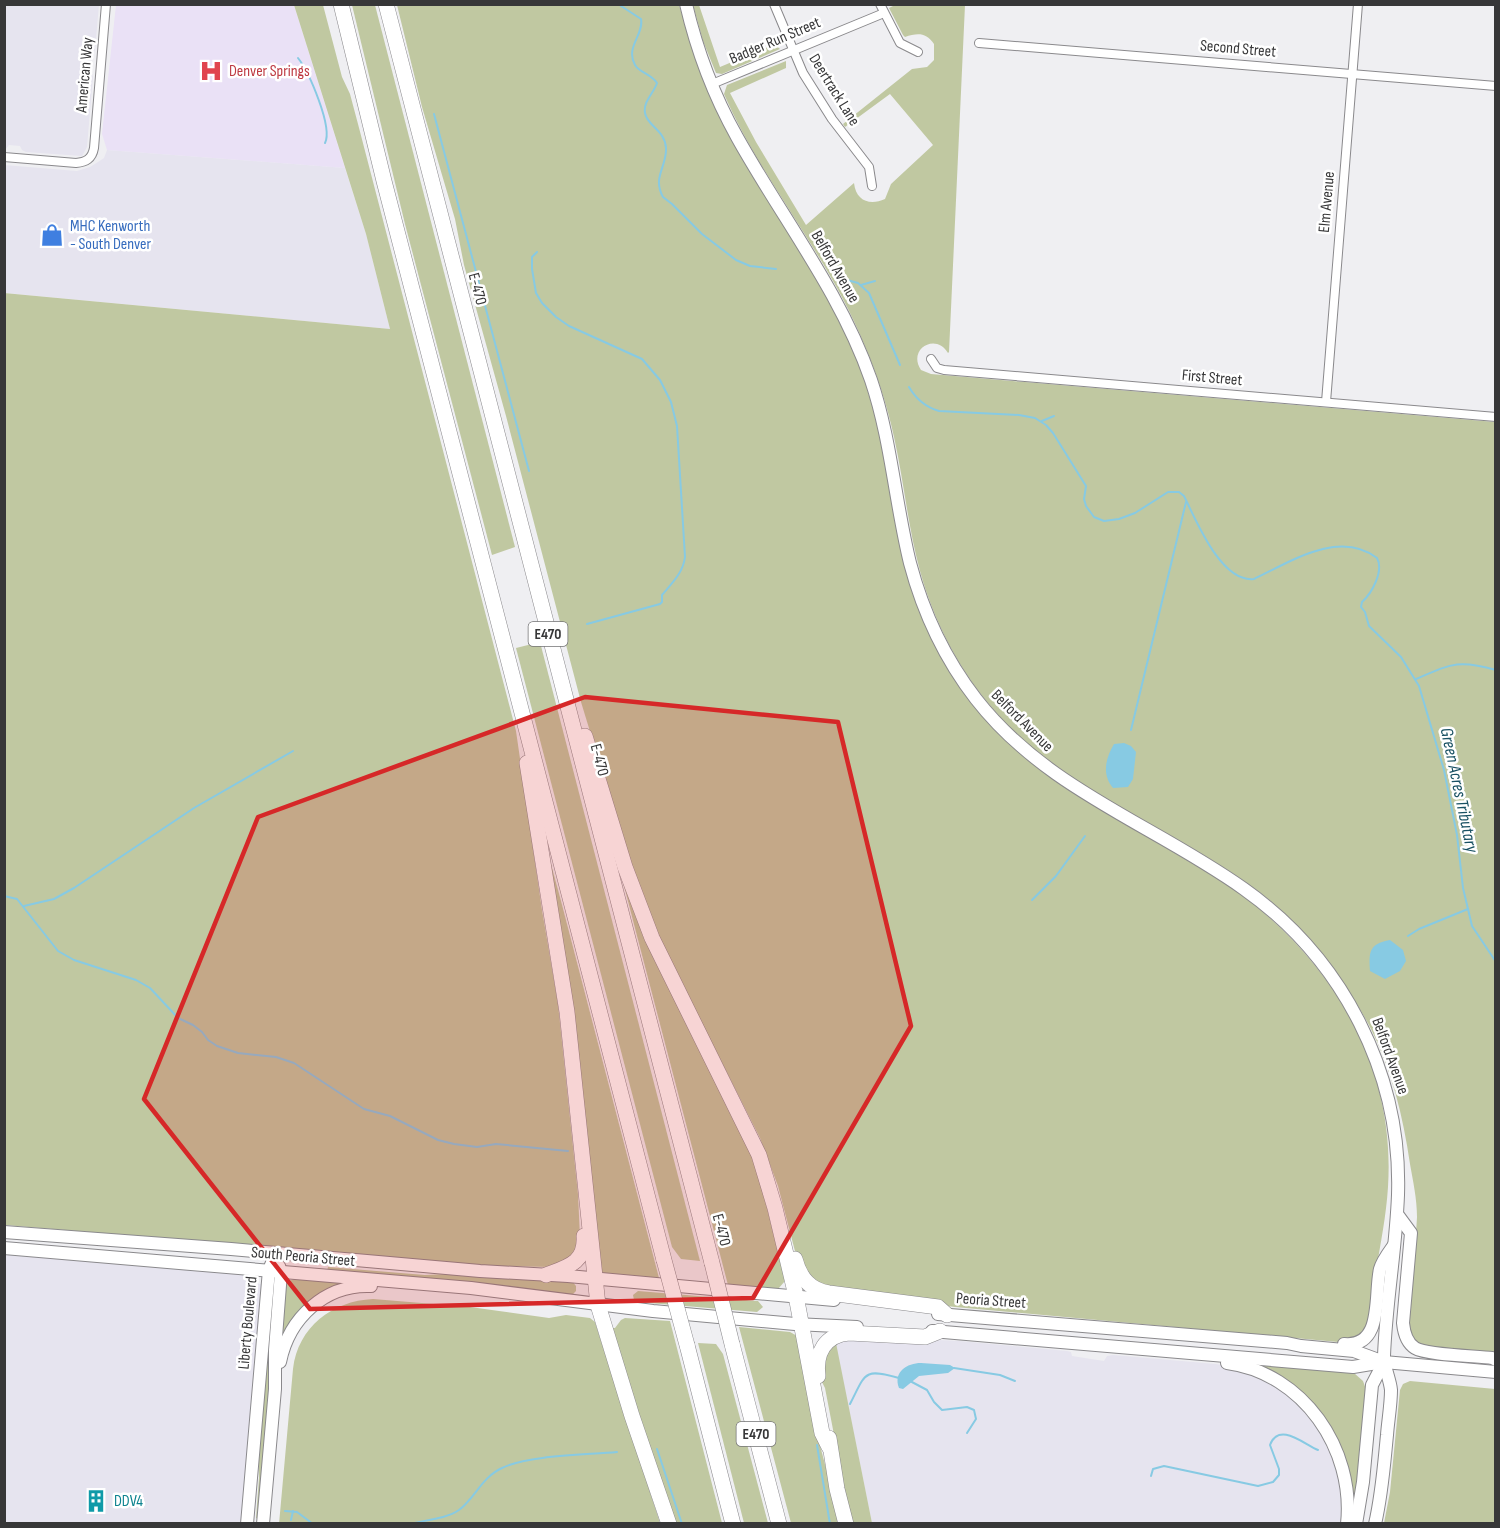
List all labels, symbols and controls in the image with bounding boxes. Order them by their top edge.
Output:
street label: Badger Run Street [727,13,824,69]
street label: Second Street [1199,36,1277,62]
street label: American Way [72,37,98,114]
street label: Deertrack Lane [804,50,864,130]
hospital icon: Denver Springs [198,58,224,84]
place label: Denver Springs [229,62,310,81]
street label: Elm Avenue [1315,171,1339,233]
place label: MHC Kenworth - South Denver [70,217,151,254]
shop icon: MHC Kenworth - South Denver [39,222,65,248]
street label: Belford Avenue [807,228,863,306]
street label: E-470 [464,271,490,307]
street label: First Street [1181,366,1243,390]
road number: E470 [528,622,568,646]
street label: Belford Avenue [987,686,1057,756]
water label: Green Acres Tributary [1436,726,1483,856]
street label: E-470 [586,742,612,778]
street label: Belford Avenue [1367,1015,1413,1097]
street label: E-470 [708,1212,734,1248]
street label: South Peoria Street [250,1243,356,1271]
street label: Liberty Boulevard [234,1276,262,1370]
street label: Peoria Street [955,1289,1027,1313]
road number: E470 [736,1422,776,1446]
building icon: DDV4 [83,1488,109,1514]
place label: DDV4 [114,1492,143,1511]

